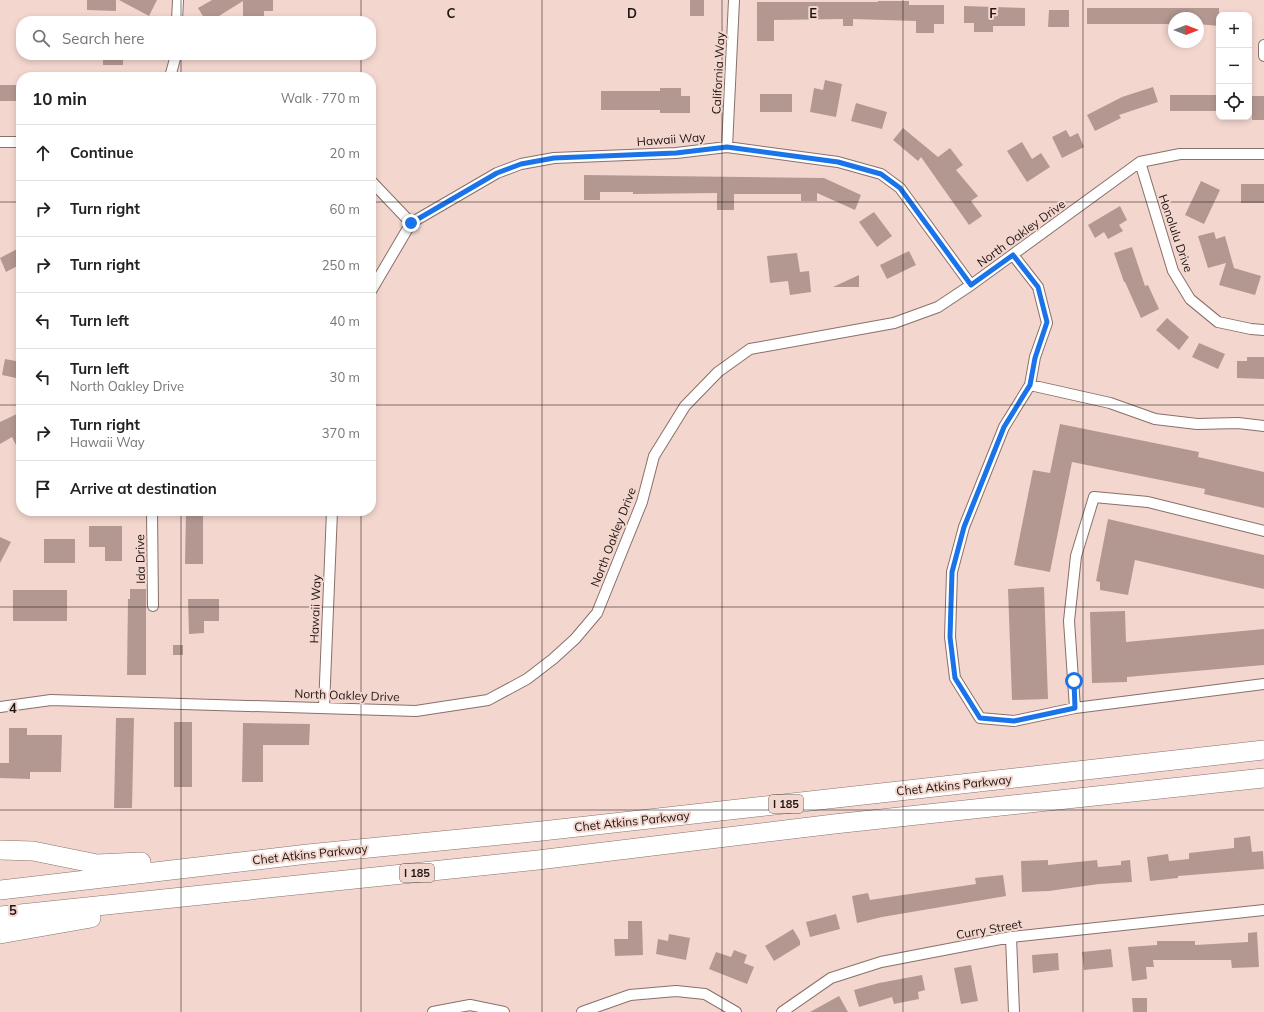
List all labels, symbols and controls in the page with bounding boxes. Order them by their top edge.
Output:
text: C [447,5,456,21]
text: D [627,5,637,21]
text: E [809,5,817,21]
text: F [989,5,997,21]
north arrow [1168,12,1204,48]
map controls [1216,12,1252,120]
button: + [1216,12,1252,48]
search box [16,16,376,60]
icon: search [30,27,52,49]
text: Search here [62,29,144,48]
street label: California Way [708,31,728,115]
button: − [1216,48,1252,84]
button: locate [1216,84,1252,120]
text: 10 min [32,88,87,109]
text: Walk · 770 m [281,90,360,106]
street label: Hawaii Way [636,129,706,149]
icon: ahead [32,142,54,164]
text: Continue [70,143,133,162]
text: 20 m [330,145,360,161]
street label: Honolulu Drive [1156,192,1196,274]
street label: North Oakley Drive [974,196,1068,270]
icon: right [32,198,54,220]
text: Turn right [70,199,140,218]
text: 60 m [330,201,360,217]
route end [402,214,420,232]
icon: right [32,254,54,276]
text: Turn right [70,255,140,274]
text: 250 m [322,257,360,273]
icon: left [32,310,54,332]
text: Turn left [70,311,129,330]
text: 40 m [330,313,360,329]
text: Turn left [70,359,129,378]
icon: left [32,366,54,388]
text: 30 m [330,369,360,385]
text: North Oakley Drive [70,378,184,394]
text: Turn right [70,415,140,434]
icon: right [32,422,54,444]
text: 370 m [322,425,360,441]
text: Hawaii Way [70,434,145,450]
icon: arrive [32,478,54,500]
text: Arrive at destination [70,479,217,498]
street label: North Oakley Drive [587,485,639,589]
street label: Ida Drive [132,534,148,584]
street label: Hawaii Way [306,574,324,644]
route start [1065,672,1083,690]
street label: North Oakley Drive [294,686,400,704]
text: 4 [9,700,17,716]
street label: Chet Atkins Parkway [896,771,1013,799]
road number: I 185 [769,795,803,813]
street label: Chet Atkins Parkway [574,807,691,835]
street label: Chet Atkins Parkway [252,840,369,868]
road number: I 185 [400,864,434,882]
text: 5 [9,902,17,918]
street label: Curry Street [955,916,1023,942]

